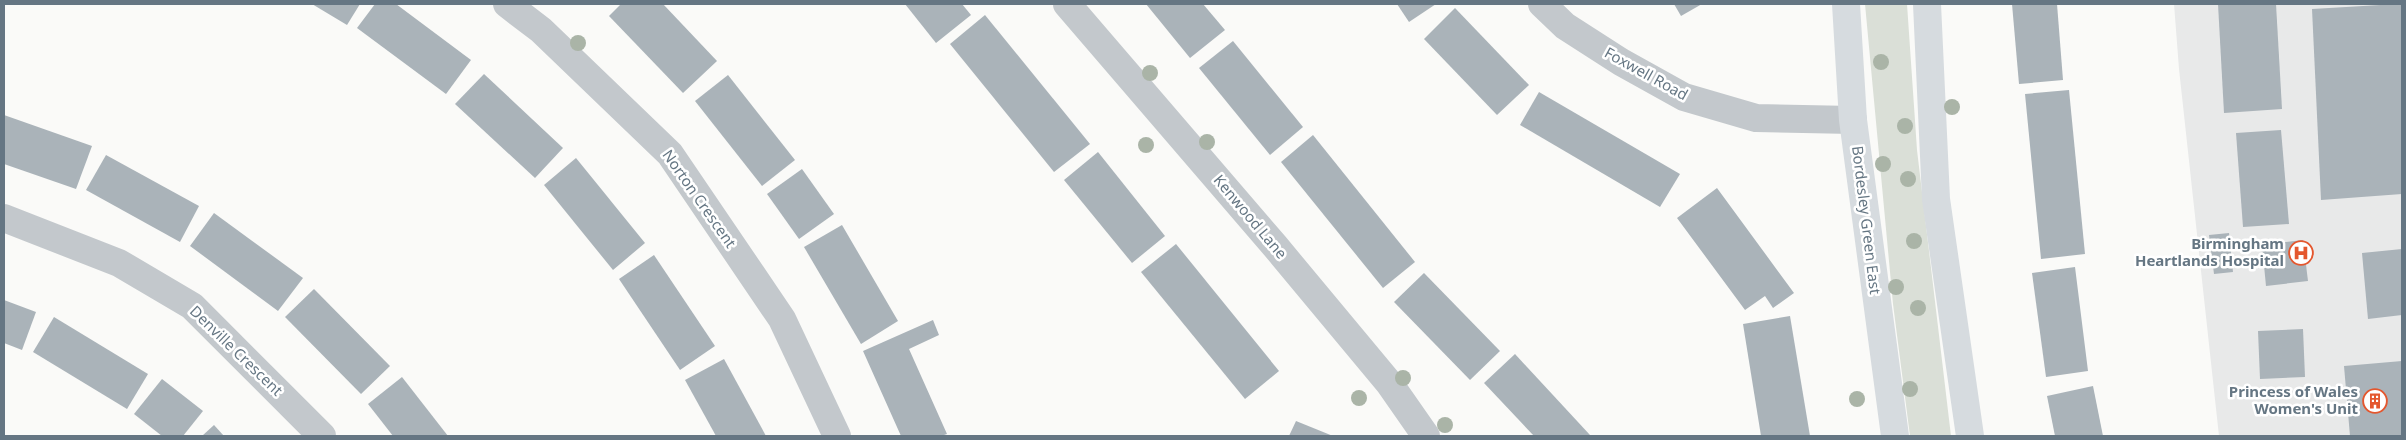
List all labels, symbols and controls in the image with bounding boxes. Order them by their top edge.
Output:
street label: Foxwell Road [1601,42,1692,104]
street label: Bordesley Green East [1848,144,1886,296]
street label: Norton Crescent [658,145,742,252]
street label: Kenwood Lane [1210,170,1292,263]
place label: Birmingham Heartlands Hospital [2135,233,2284,270]
hospital icon: Birmingham Heartlands Hospital [2288,240,2314,266]
street label: Denville Crescent [186,301,288,400]
place label: Princess of Wales Women's Unit [2229,381,2358,418]
building icon: Princess of Wales Women's Unit [2362,388,2388,414]

